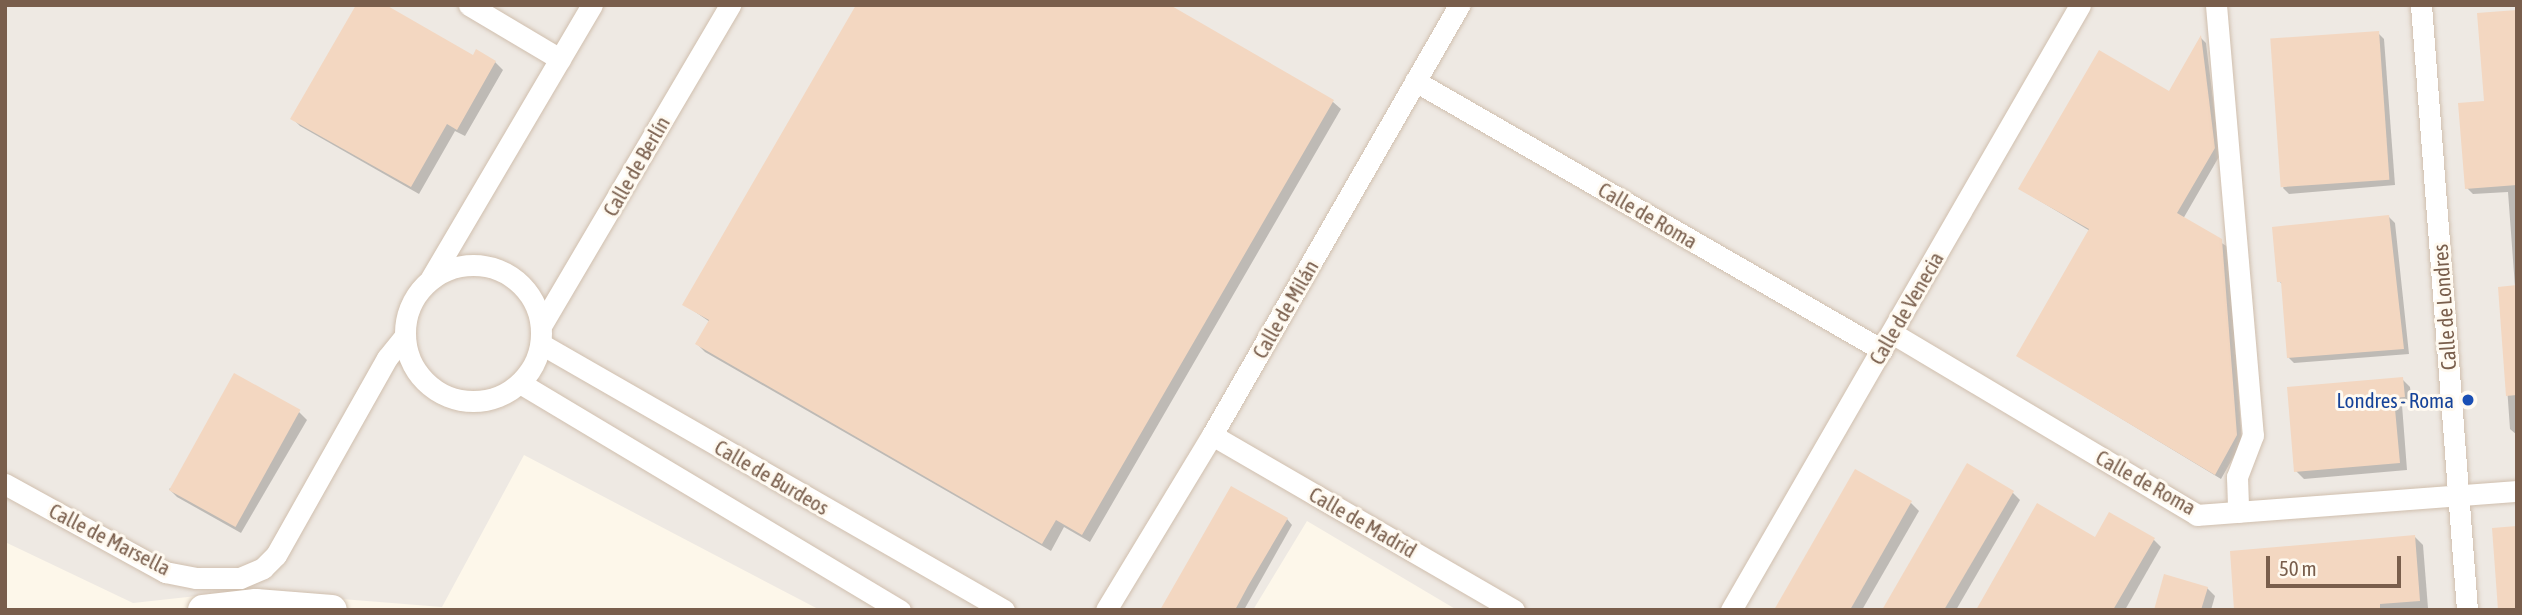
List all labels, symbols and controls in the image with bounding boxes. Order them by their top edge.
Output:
street label: Calle de Berlín [597,112,675,220]
street label: Calle de Roma [1594,177,1702,253]
street label: Calle de Londres [2427,243,2461,371]
street label: Calle de Venecia [1864,247,1948,369]
street label: Calle de Milán [1247,255,1323,363]
place label: Londres - Roma [2336,387,2454,413]
marker: Londres - Roma [2460,392,2476,408]
street label: Calle de Burdeos [710,434,834,520]
street label: Calle de Roma [2092,444,2200,520]
street label: Calle de Madrid [1305,481,1421,563]
street label: Calle de Marsella [45,498,175,580]
scale bar [2270,542,2405,586]
text: 50 m [2279,556,2317,580]

